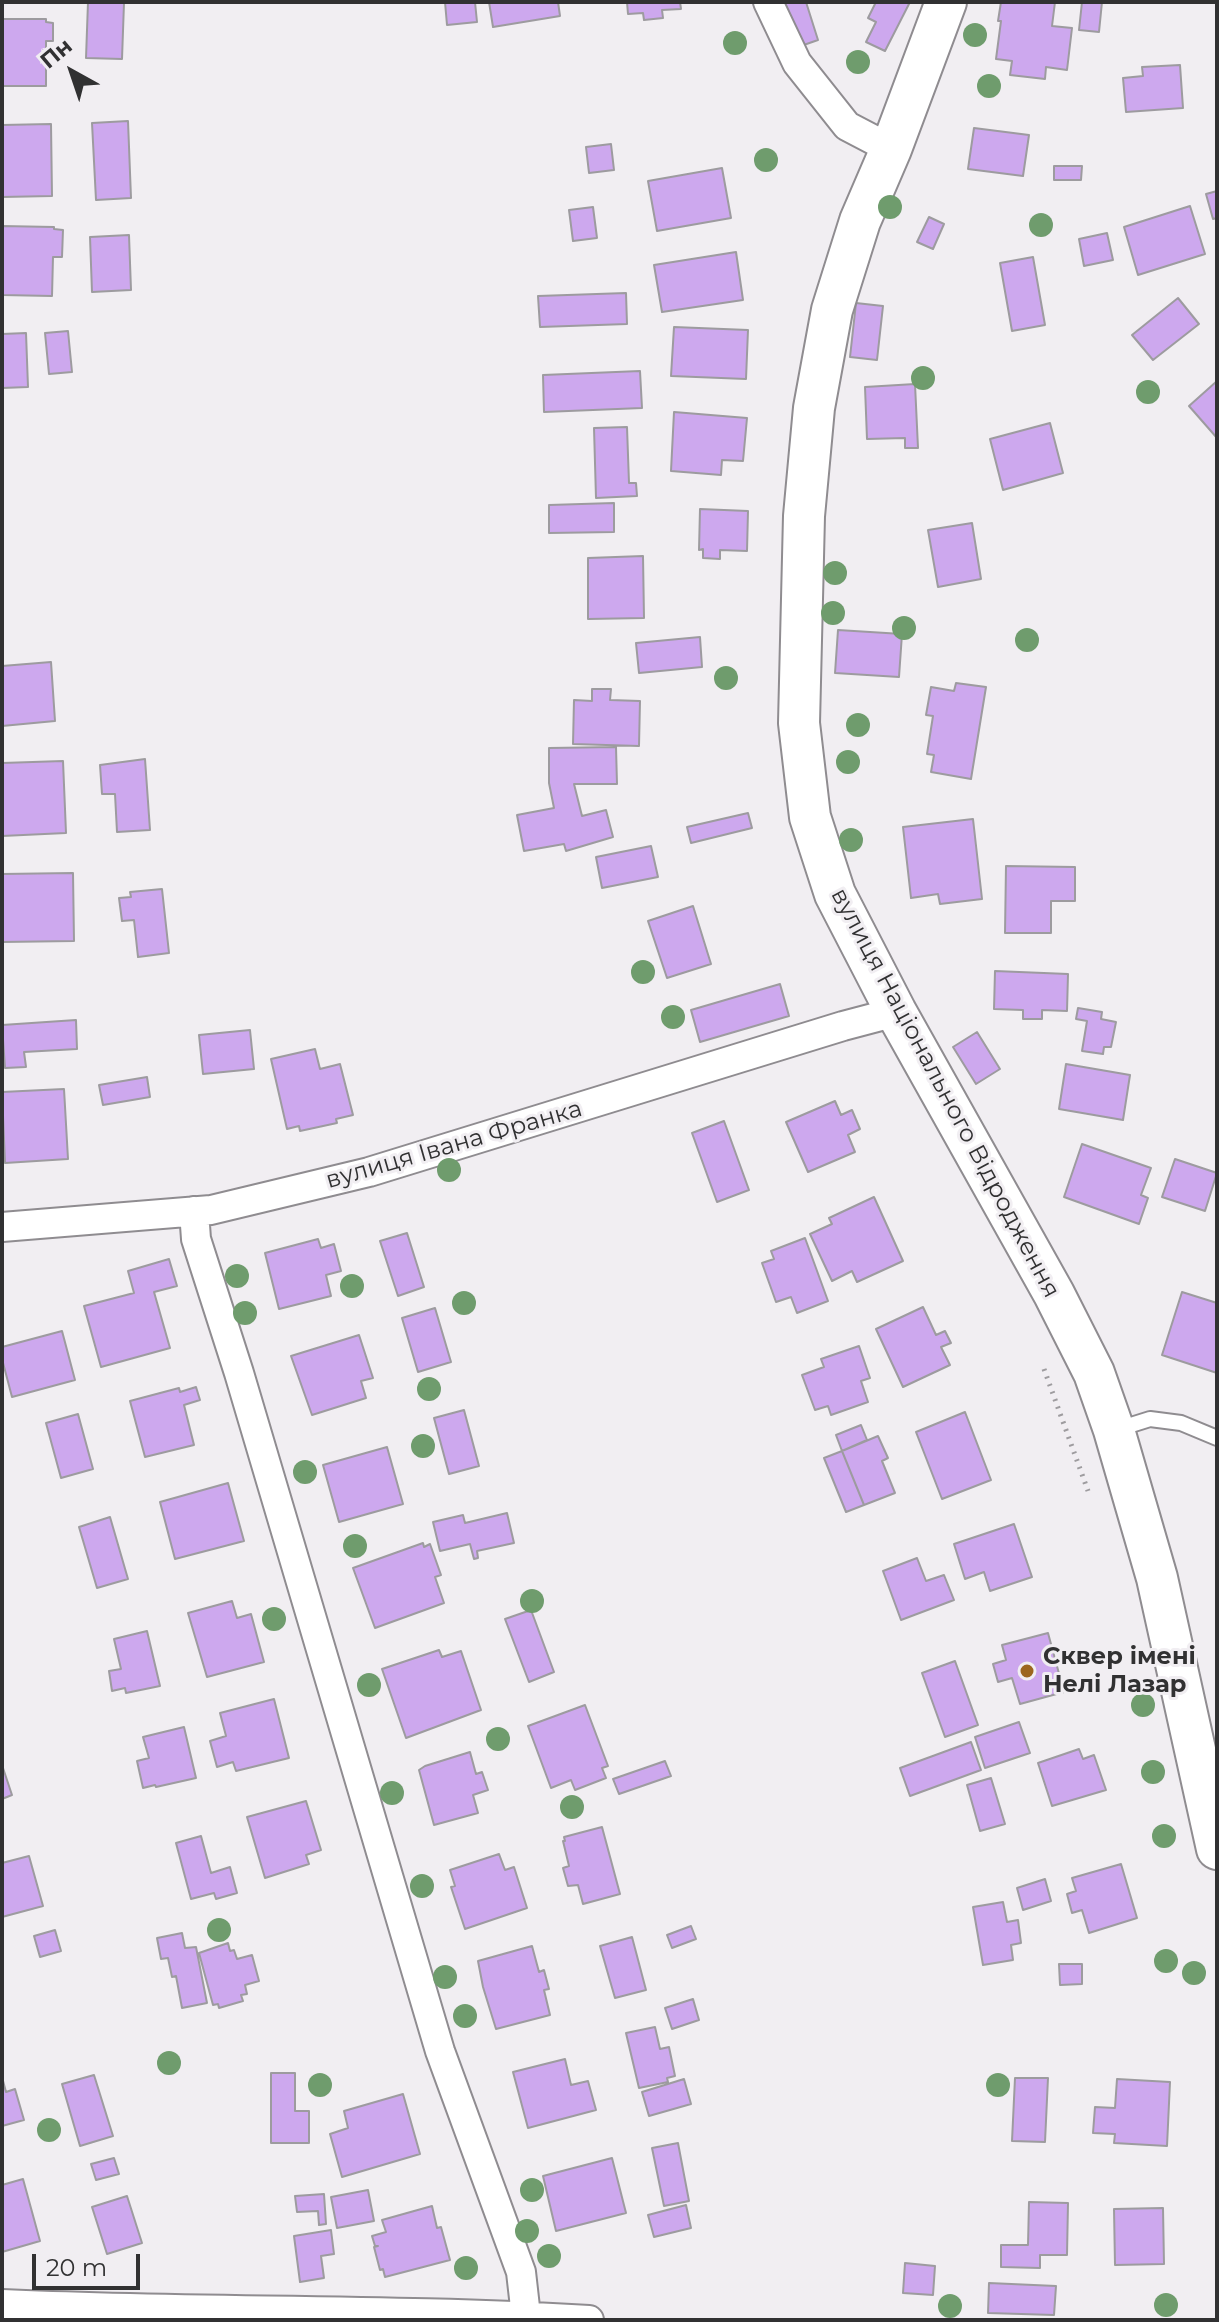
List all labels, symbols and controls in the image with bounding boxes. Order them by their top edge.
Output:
north arrow [32,32,112,112]
text: Пн [35,32,78,74]
street label: вулиця Національного Відродження [824,883,1066,1303]
street label: вулиця Івана Франка [323,1095,585,1195]
place label: Сквер імені Нелі Лазар [1043,1643,1196,1699]
marker: Сквер імені Нелі Лазар [1018,1662,1036,1680]
scale bar [36,2238,144,2288]
text: 20 m [46,2253,107,2282]

